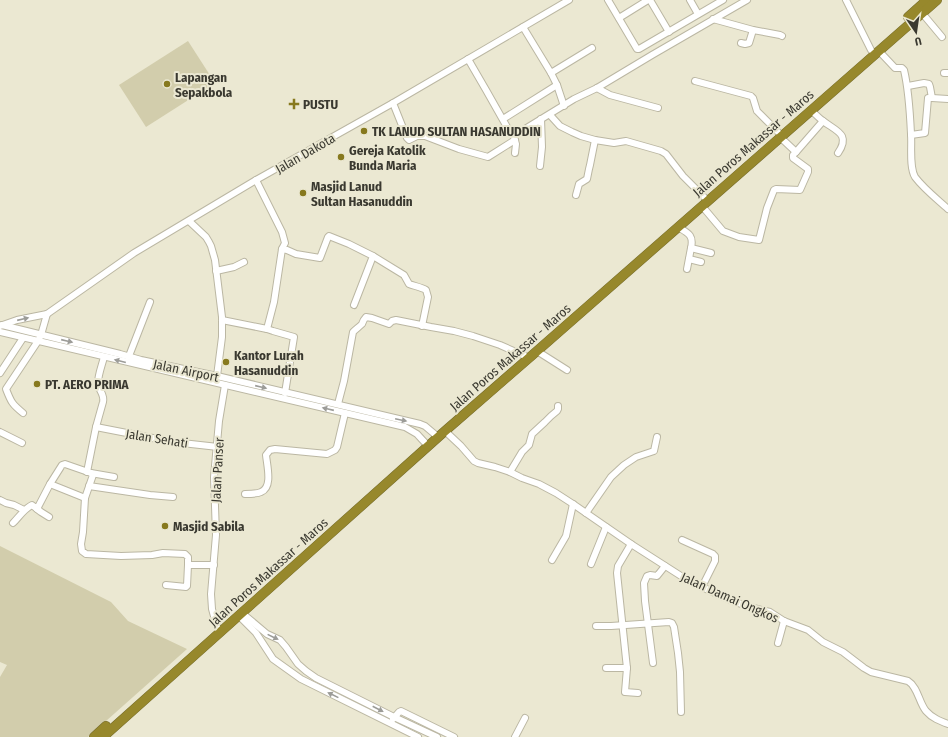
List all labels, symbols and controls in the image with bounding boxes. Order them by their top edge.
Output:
north arrow [896,12,936,52]
text: U [914,34,923,48]
place label: Lapangan Sepakbola [175,70,233,100]
marker: Lapangan Sepakbola [162,79,172,89]
street label: Jalan Poros Makassar - Maros [690,87,817,200]
place label: PUSTU [303,97,338,112]
marker: PUSTU [288,98,300,110]
place label: TK LANUD SULTAN HASANUDDIN [372,124,541,139]
marker: TK LANUD SULTAN HASANUDDIN [359,126,369,136]
street label: Jalan Dakota [273,130,338,177]
place label: Gereja Katolik Bunda Maria [349,143,426,173]
marker: Gereja Katolik Bunda Maria [336,152,346,162]
place label: Masjid Lanud Sultan Hasanuddin [311,179,413,209]
marker: Masjid Lanud Sultan Hasanuddin [298,188,308,198]
street label: Jalan Poros Makassar - Maros [447,301,574,414]
one-way arrow [17,315,29,321]
one-way arrow [61,339,73,345]
place label: Kantor Lurah Hasanuddin [234,348,304,378]
street label: Jalan Airport [152,356,221,385]
one-way arrow [114,357,126,363]
marker: Kantor Lurah Hasanuddin [221,357,231,367]
place label: PT. AERO PRIMA [45,377,130,392]
marker: PT. AERO PRIMA [32,379,42,389]
one-way arrow [255,385,267,391]
one-way arrow [322,406,335,412]
one-way arrow [395,417,408,423]
street label: Jalan Sehati [125,426,189,451]
street label: Jalan Panser [208,437,227,503]
street label: Jalan Poros Makassar - Maros [206,515,331,630]
place label: Masjid Sabila [173,519,245,534]
marker: Masjid Sabila [160,521,170,531]
street label: Jalan Damai Ongkos [679,569,781,626]
one-way arrow [267,634,278,640]
one-way arrow [327,691,339,698]
one-way arrow [372,706,384,712]

